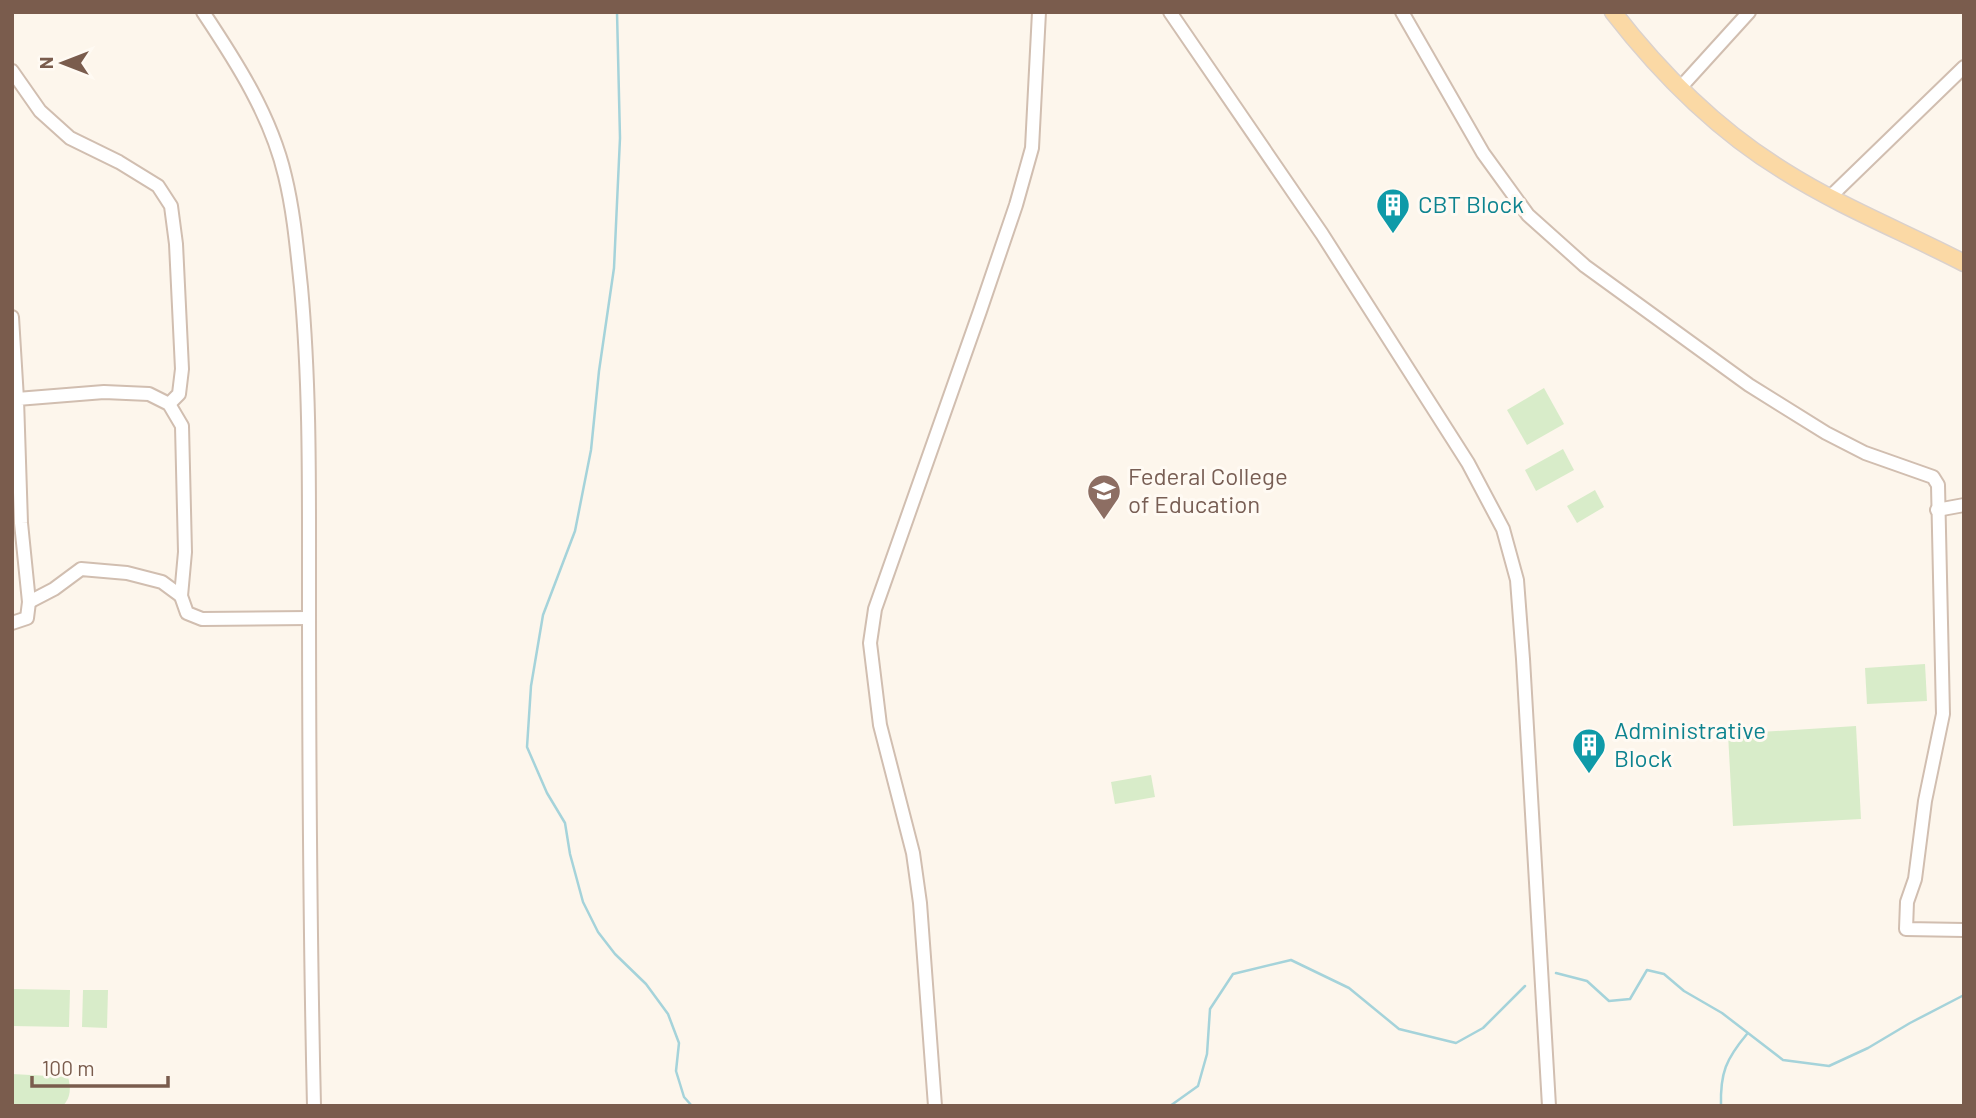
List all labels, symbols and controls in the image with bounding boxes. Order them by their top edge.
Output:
north arrow [28,28,98,98]
text: N [34,57,57,69]
building icon: CBT Block [1374,186,1412,235]
place label: CBT Block [1418,189,1524,218]
place label: Federal College of Education [1128,461,1288,518]
school or university icon: Federal College of Education [1085,472,1123,521]
place label: Administrative Block [1614,715,1766,772]
building icon: Administrative Block [1570,726,1608,775]
scale bar [32,1044,168,1088]
text: 100 m [42,1055,95,1080]

